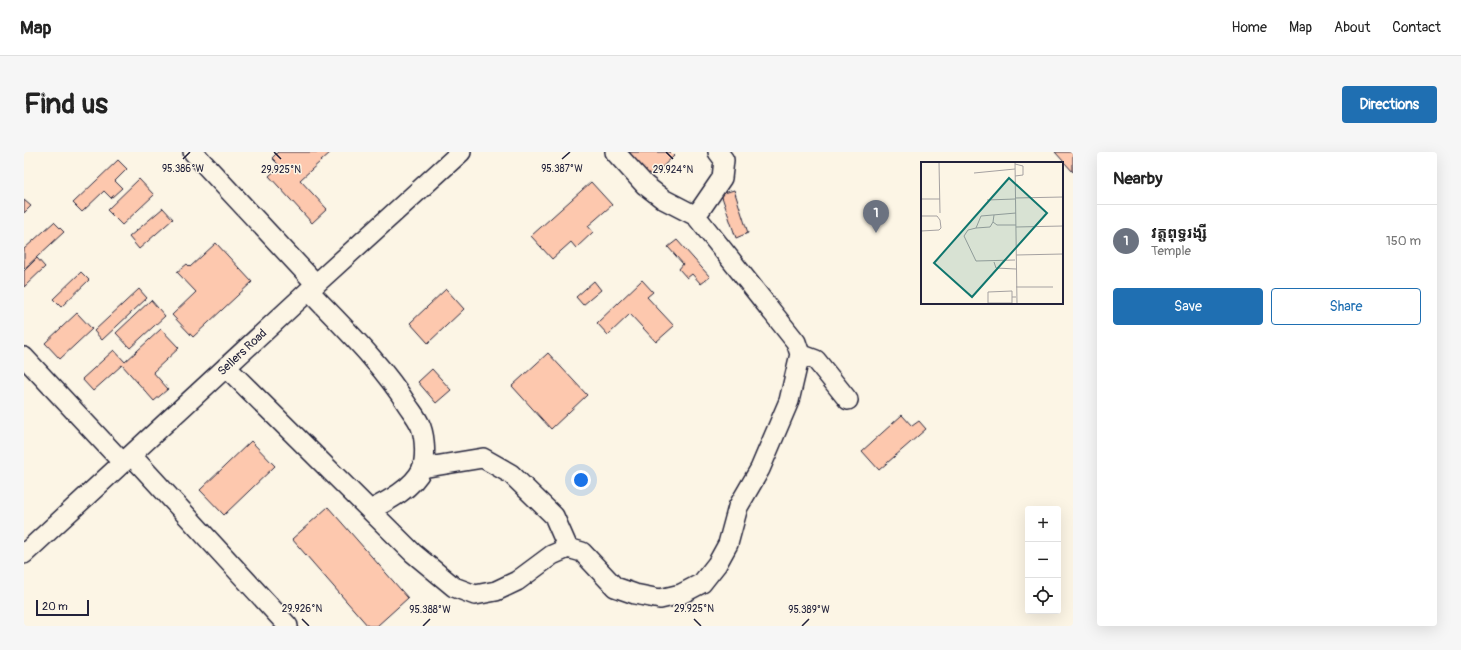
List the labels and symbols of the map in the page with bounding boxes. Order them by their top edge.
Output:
inset map [921,162,1063,304]
text: 95.386°W [162,163,205,175]
text: 95.387°W [541,163,583,175]
text: 29.925°N [261,164,301,176]
text: 29.924°N [653,164,694,176]
pin: 1 [863,200,889,233]
street label: Sellers Road [215,326,270,379]
your location [571,470,591,490]
scale bar [36,598,89,617]
text: 29.926°N [282,603,323,615]
text: 29.925°N [674,603,714,615]
text: 95.388°W [409,604,451,616]
text: 95.389°W [788,604,830,616]

